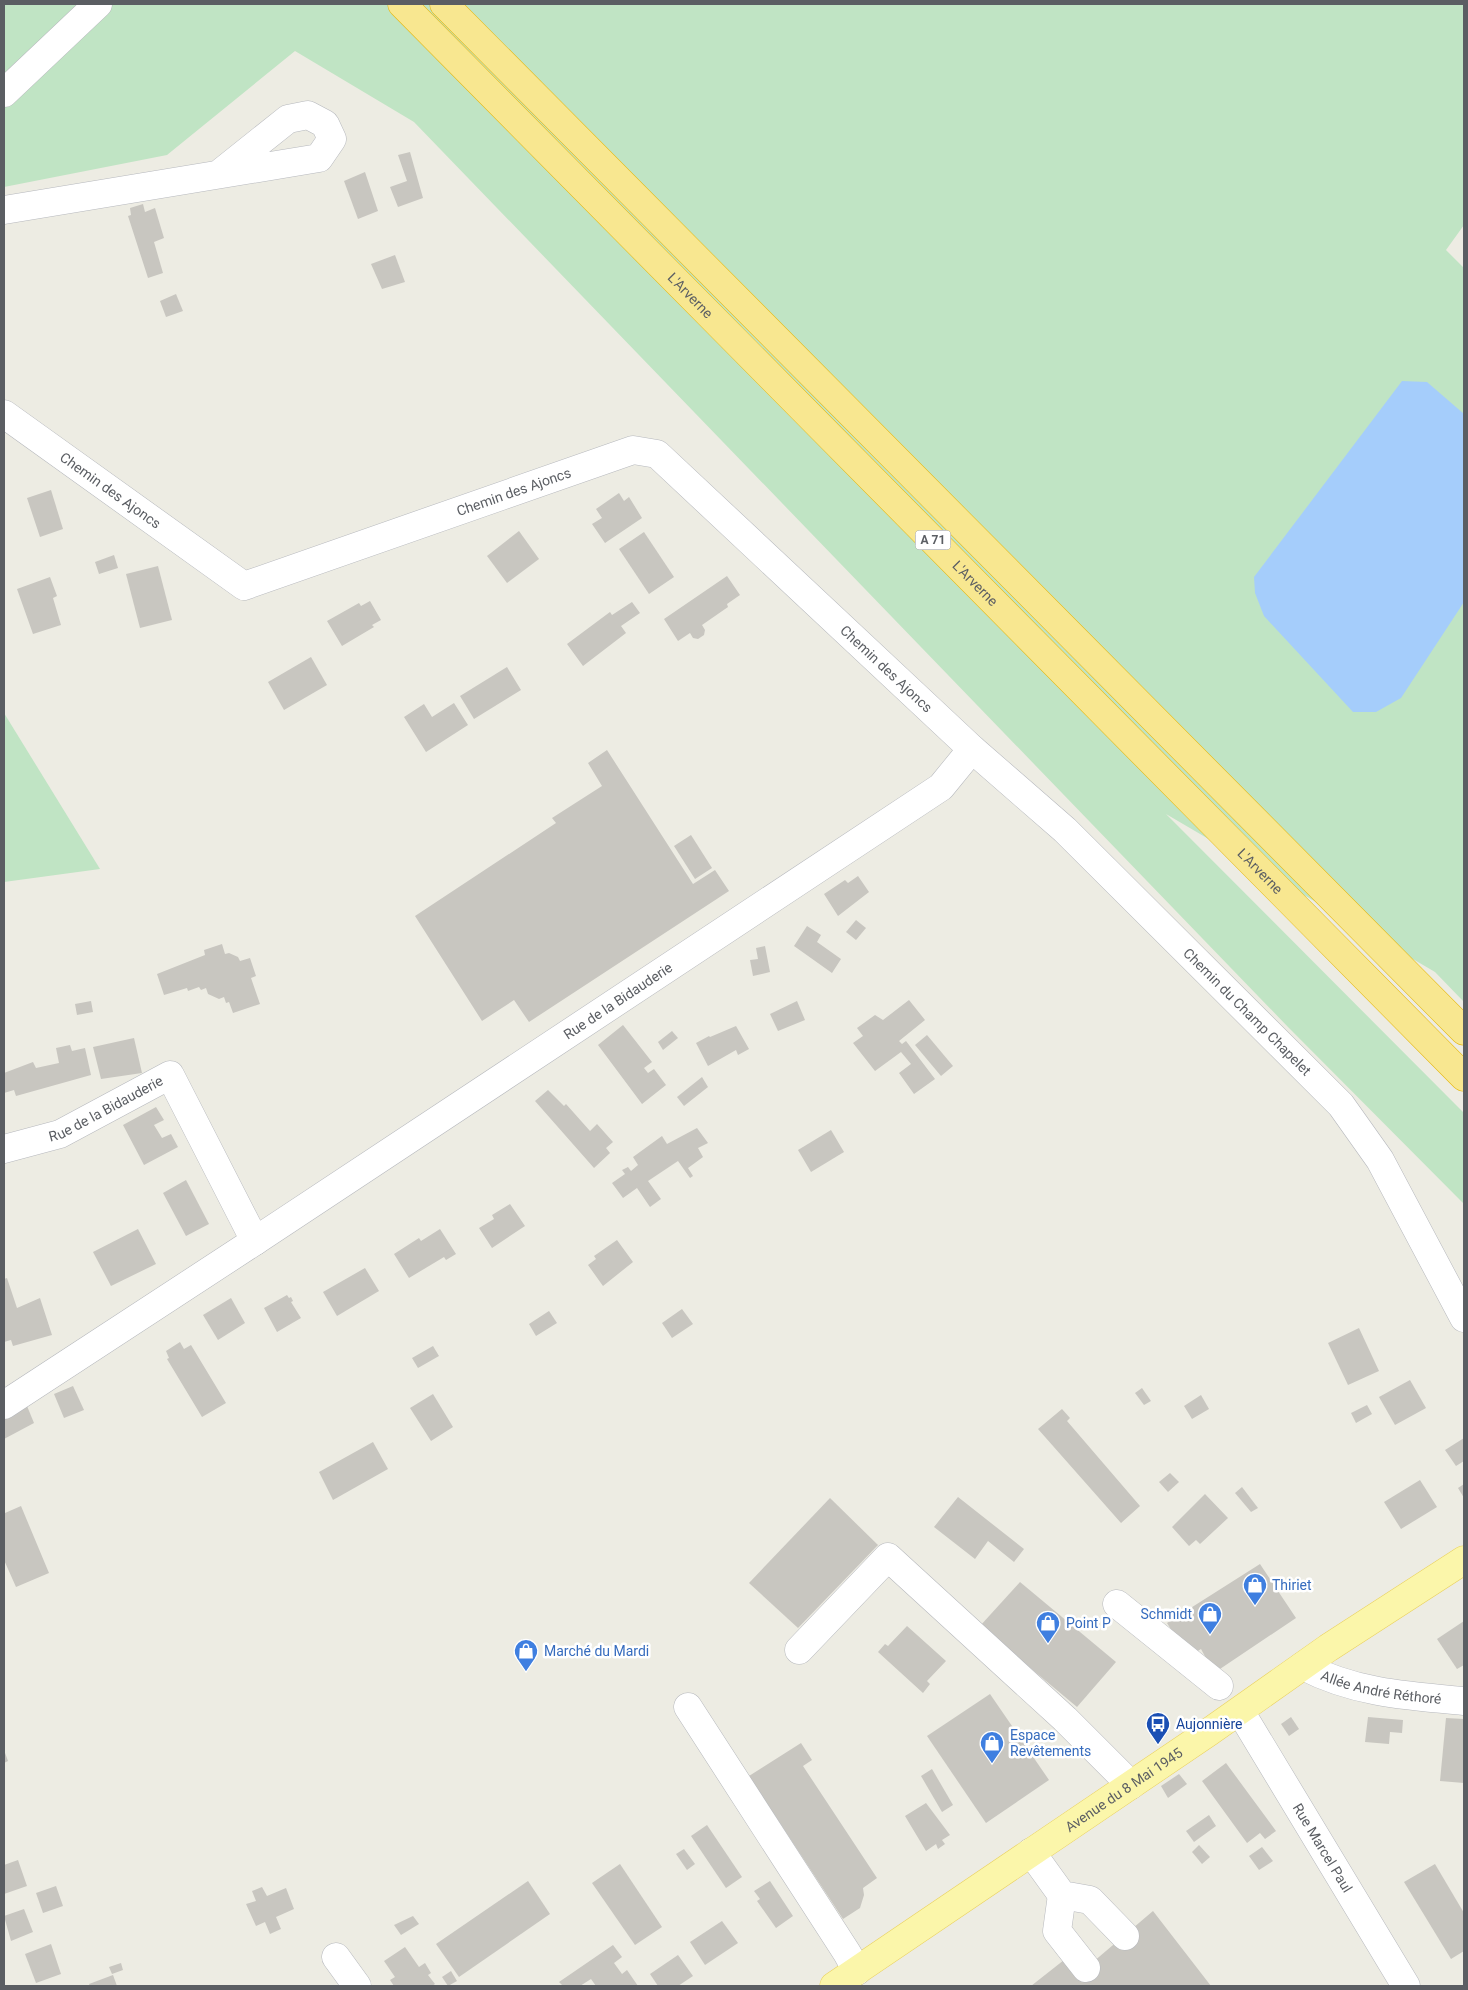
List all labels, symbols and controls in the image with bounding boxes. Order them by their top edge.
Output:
street label: L'Arverne [665,269,716,321]
street label: Chemin des Ajoncs [57,449,164,532]
street label: Chemin des Ajoncs [454,464,573,519]
road number: A 71 [916,530,950,550]
street label: L'Arverne [949,557,1001,609]
street label: Chemin des Ajoncs [837,622,936,716]
street label: L'Arverne [1234,845,1286,897]
street label: Chemin du Champ Chapelet [1180,945,1315,1079]
street label: Rue de la Bidauderie [561,959,675,1043]
street label: Rue de la Bidauderie [47,1072,166,1145]
shop icon: Thiriet [1242,1572,1268,1606]
place label: Thiriet [1272,1577,1312,1593]
shop icon: Schmidt [1197,1601,1223,1635]
place label: Schmidt [1140,1606,1192,1622]
shop icon: Point P [1035,1610,1061,1644]
place label: Point P [1066,1615,1111,1631]
shop icon: Marché du Mardi [513,1638,539,1672]
place label: Marché du Mardi [544,1643,649,1659]
street label: Allée André Réthoré [1319,1667,1442,1707]
bus stop icon: Aujonnière [1145,1711,1171,1745]
place label: Aujonnière [1176,1716,1242,1732]
place label: Espace Revêtements [1010,1727,1091,1759]
shop icon: Espace Revêtements [979,1730,1005,1764]
street label: Avenue du 8 Mai 1945 [1062,1744,1186,1835]
street label: Rue Marcel Paul [1290,1801,1356,1895]

